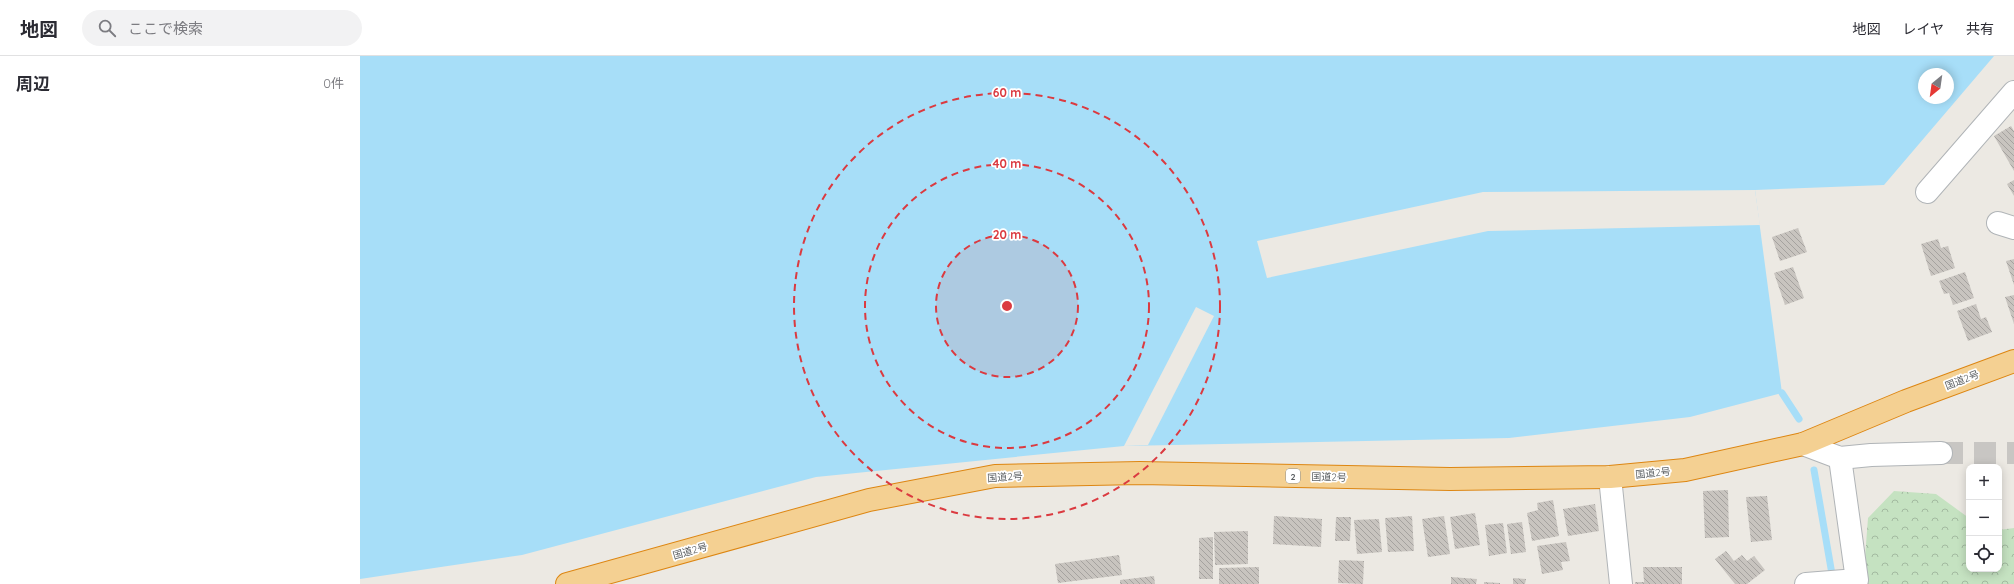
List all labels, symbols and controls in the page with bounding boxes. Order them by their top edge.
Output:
search box [82,10,362,46]
text: 地図 [20,17,58,41]
icon: search [96,17,118,39]
text: ここで検索 [128,19,203,38]
text: 地図 [1852,20,1880,38]
text: レイヤ [1902,20,1944,38]
text: 共有 [1966,20,1994,38]
north arrow [1918,68,1954,104]
text: 周辺 [16,73,50,94]
text: 0件 [323,75,344,91]
text: 60 m [993,85,1021,100]
text: 40 m [993,156,1021,171]
text: 20 m [993,227,1021,242]
centre of rings [1000,299,1014,313]
street label: 国道2号 [1943,368,1981,392]
map controls [1966,464,2002,572]
button: + [1966,464,2002,500]
street label: 国道2号 [1635,465,1671,481]
street label: 国道2号 [987,469,1023,485]
road number: 2 [1286,469,1300,483]
street label: 国道2号 [1311,470,1347,484]
button: − [1966,500,2002,536]
button: locate [1966,536,2002,572]
street label: 国道2号 [671,540,709,562]

